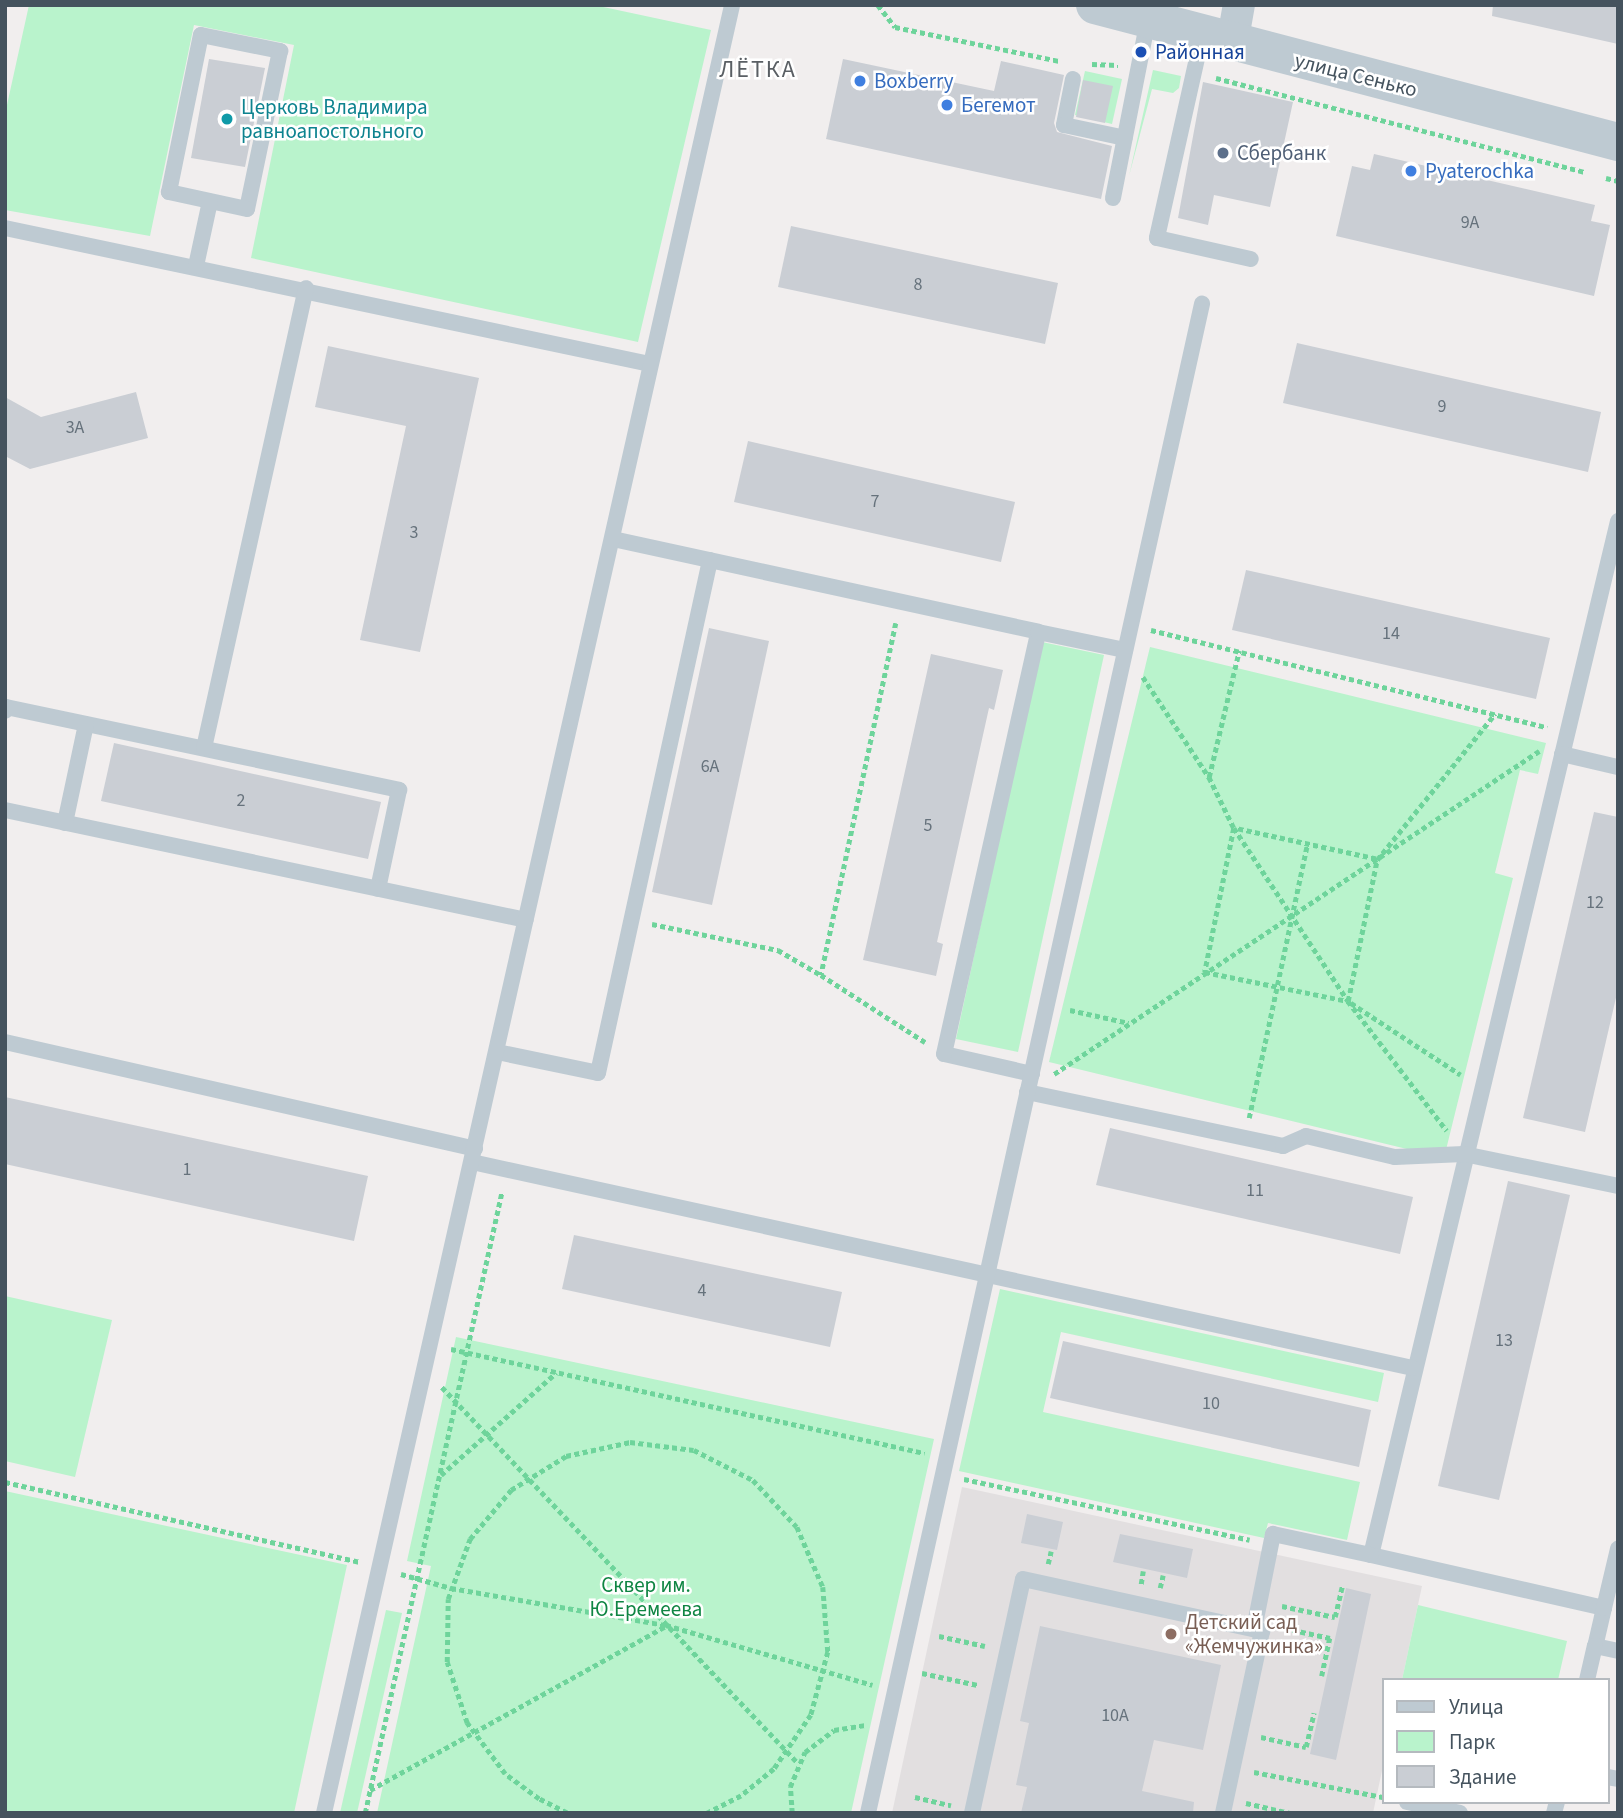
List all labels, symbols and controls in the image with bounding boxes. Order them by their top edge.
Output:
place label: Районная [1155,39,1245,65]
marker: Районная [1133,44,1149,60]
street label: улица Сенько [1292,48,1420,102]
district label: ЛЁТКА [720,56,796,84]
place label: Boxberry [874,68,954,94]
marker: Boxberry [852,73,868,89]
place label: Бегемот [961,92,1036,118]
place label: Церковь Владимира равноапостольного [241,94,428,144]
marker: Бегемот [939,97,955,113]
marker: Церковь Владимира равноапостольного [219,111,235,127]
place label: Сбербанк [1237,140,1326,166]
marker: Сбербанк [1215,145,1231,161]
place label: Pyaterochka [1425,158,1534,184]
marker: Pyaterochka [1403,163,1419,179]
house number: 9А [1461,212,1479,234]
house number: 8 [914,274,922,296]
house number: 9 [1438,396,1446,418]
house number: 3А [66,417,84,439]
house number: 7 [871,491,879,513]
house number: 3 [410,522,418,544]
house number: 14 [1382,623,1400,645]
house number: 6А [701,756,719,778]
house number: 2 [237,790,245,812]
house number: 5 [924,815,932,837]
house number: 12 [1586,892,1604,914]
house number: 1 [183,1159,191,1181]
house number: 11 [1246,1180,1264,1202]
house number: 4 [698,1280,706,1302]
house number: 13 [1495,1330,1513,1352]
house number: 10 [1202,1393,1220,1415]
park label: Сквер им. Ю.Еремеева [590,1572,702,1622]
place label: Детский сад «Жемчужинка» [1185,1609,1323,1659]
marker: Детский сад «Жемчужинка» [1163,1626,1179,1642]
legend [1382,1678,1609,1804]
text: Улица [1449,1692,1504,1722]
house number: 10А [1101,1705,1129,1727]
text: Парк [1449,1727,1495,1757]
text: Здание [1449,1762,1517,1792]

